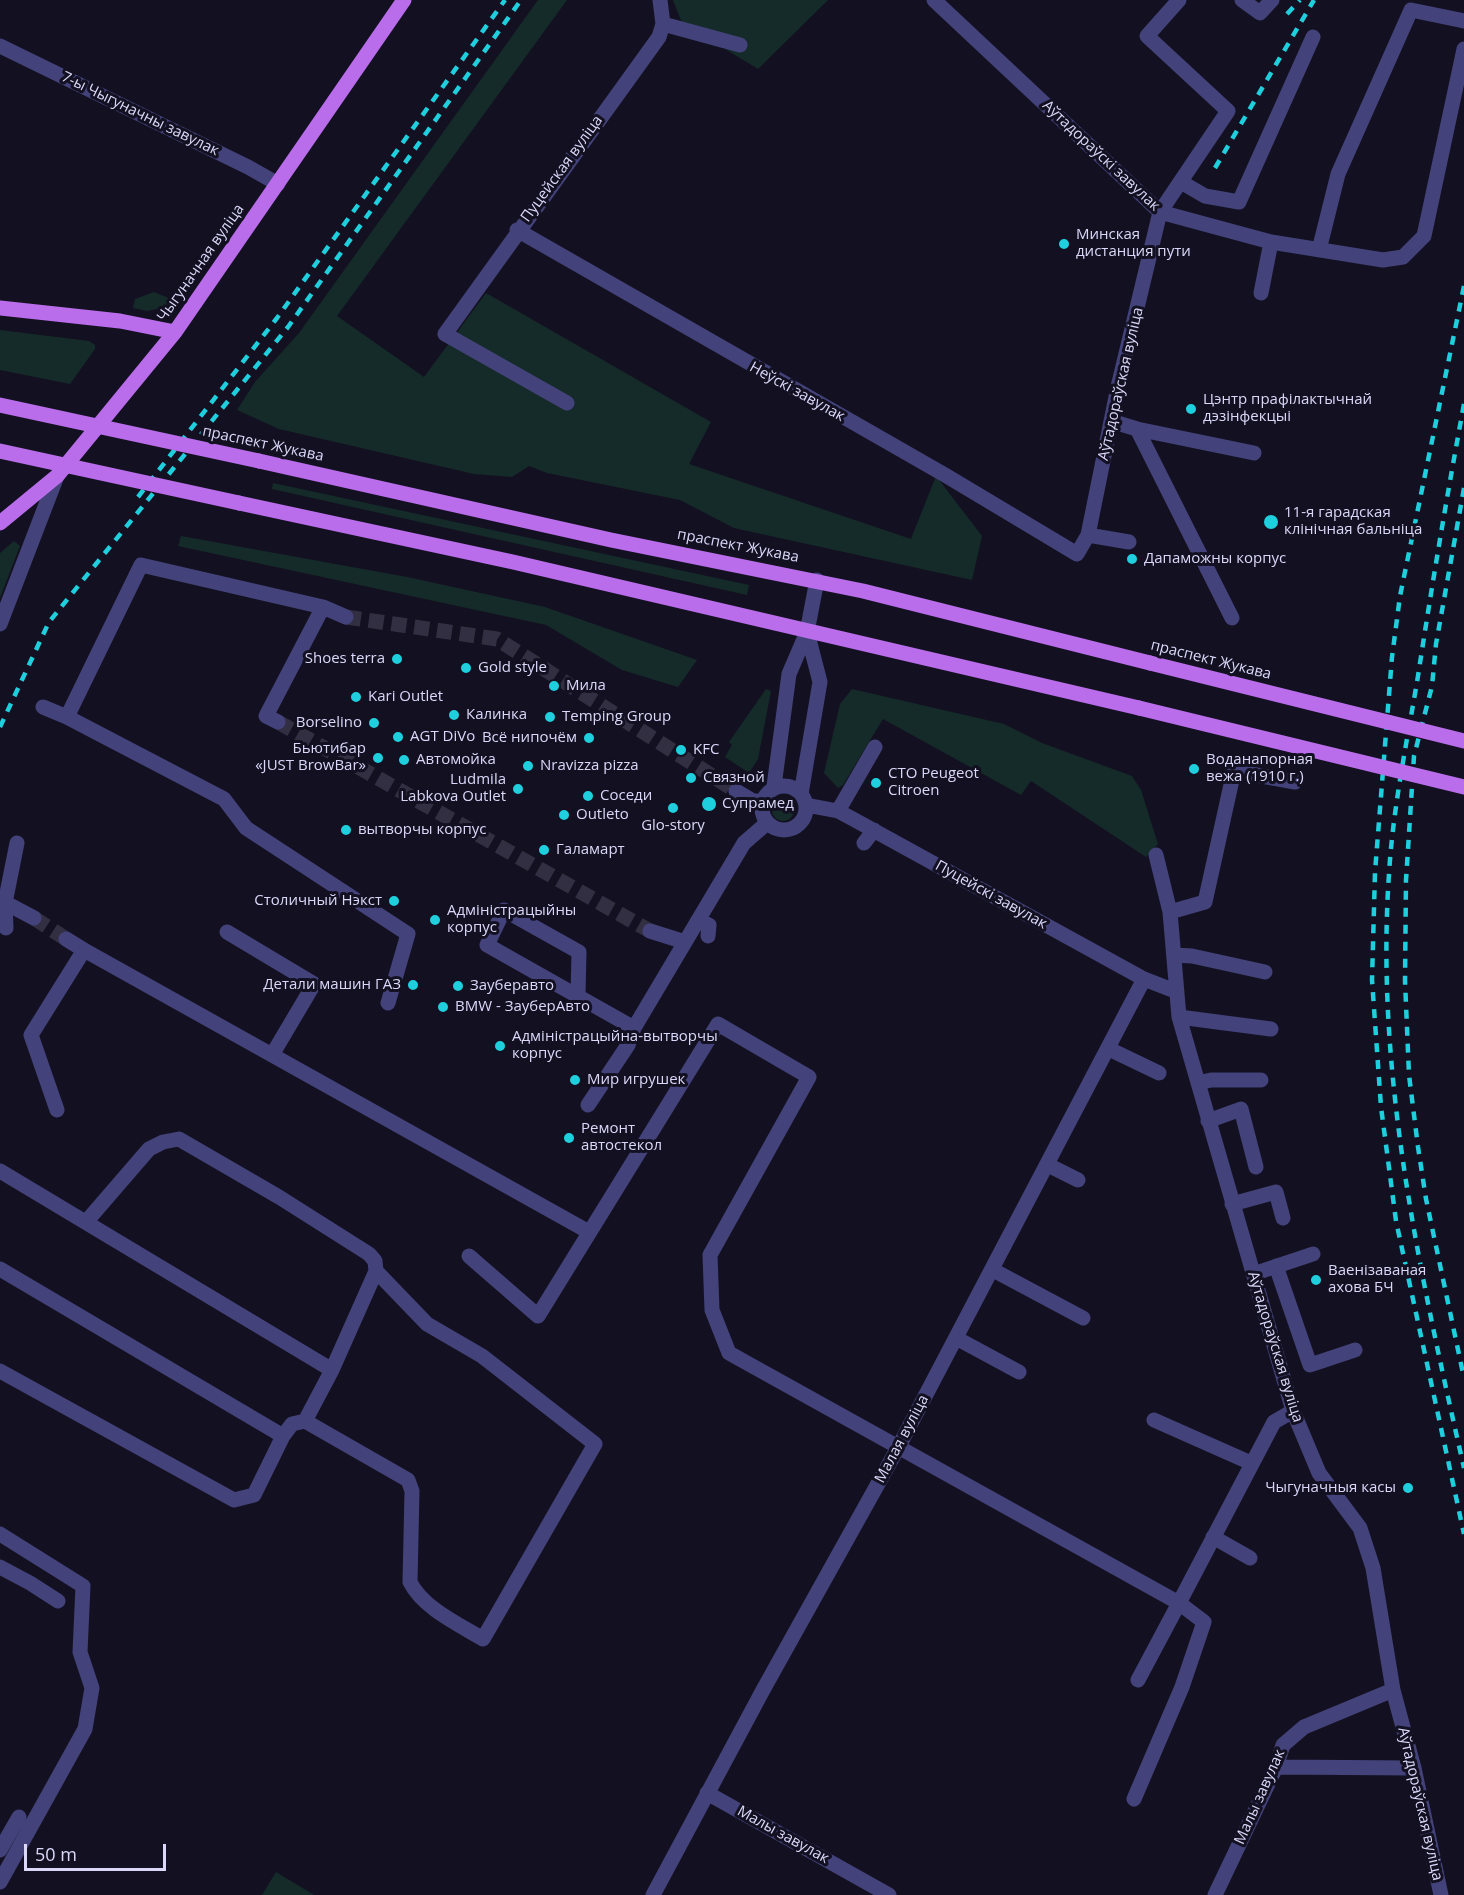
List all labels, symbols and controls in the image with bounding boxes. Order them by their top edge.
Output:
street label: 7-ы Чыгуначны завулак [58,68,222,160]
street label: Аўтадораўскі завулак [1039,97,1163,215]
street label: Пуцейская вуліца [517,112,607,226]
street label: Чыгуначная вуліца [154,201,248,325]
place label: Минская дистанция пути [1076,226,1191,261]
marker: Минская дистанция пути [1057,237,1071,251]
street label: Аўтадораўская вуліца [1095,306,1147,462]
street label: Неўскі завулак [746,358,848,426]
place label: Цэнтр прафілактычнай дэзінфекцыі [1203,391,1372,426]
marker: Цэнтр прафілактычнай дэзінфекцыі [1184,402,1198,416]
street label: праспект Жукава [201,422,325,466]
place label: 11-я гарадская клінічная бальніца [1284,504,1422,539]
marker: 11-я гарадская клінічная бальніца [1262,513,1280,531]
street label: праспект Жукава [676,525,800,567]
place label: Дапаможны корпус [1144,550,1286,568]
marker: Дапаможны корпус [1125,552,1139,566]
street label: праспект Жукава [1149,636,1273,684]
place label: Shoes terra [305,650,385,668]
marker: Shoes terra [390,652,404,666]
place label: Gold style [478,659,547,677]
marker: Gold style [459,661,473,675]
place label: Мила [566,677,606,695]
marker: Мила [547,679,561,693]
place label: Kari Outlet [368,688,443,706]
marker: Kari Outlet [349,690,363,704]
place label: Калинка [466,706,527,724]
marker: Калинка [447,708,461,722]
place label: Temping Group [562,708,671,726]
marker: Temping Group [543,710,557,724]
place label: Borselino [296,714,362,732]
marker: Borselino [367,716,381,730]
place label: AGT DiVo [410,728,475,746]
place label: Всё нипочём [482,729,577,747]
marker: AGT DiVo [391,730,405,744]
marker: Всё нипочём [582,731,596,745]
place label: Бьютибар «JUST BrowBar» [255,740,366,775]
place label: KFC [693,741,719,759]
marker: KFC [674,743,688,757]
marker: Бьютибар «JUST BrowBar» [371,751,385,765]
place label: Автомойка [416,751,496,769]
place label: Воданапорная вежа (1910 г.) [1206,751,1313,786]
marker: Автомойка [397,753,411,767]
place label: Nravizza pizza [540,757,639,775]
marker: Nravizza pizza [521,759,535,773]
marker: Воданапорная вежа (1910 г.) [1187,762,1201,776]
place label: СТО Peugeot Citroen [888,765,979,800]
place label: Связной [703,769,765,787]
place label: Ludmila Labkova Outlet [400,771,506,806]
marker: Связной [684,771,698,785]
marker: СТО Peugeot Citroen [869,776,883,790]
marker: Ludmila Labkova Outlet [511,782,525,796]
place label: Соседи [600,787,652,805]
marker: Соседи [581,789,595,803]
marker: Супрамед [700,795,718,813]
place label: Супрамед [722,795,794,813]
marker: Glo-story [666,801,680,815]
place label: Outleto [576,806,629,824]
marker: Outleto [557,808,571,822]
place label: Glo-story [641,817,705,835]
place label: вытворчы корпус [358,821,486,839]
marker: вытворчы корпус [339,823,353,837]
place label: Галамарт [556,841,625,859]
marker: Галамарт [537,843,551,857]
street label: Пуцейскі завулак [932,857,1050,933]
place label: Столичный Нэкст [254,892,382,910]
marker: Столичный Нэкст [387,894,401,908]
place label: Адміністрацыйны корпус [447,902,576,937]
marker: Адміністрацыйны корпус [428,913,442,927]
place label: Детали машин ГАЗ [263,976,401,994]
place label: Зауберавто [470,977,554,995]
marker: Детали машин ГАЗ [406,978,420,992]
marker: Зауберавто [451,979,465,993]
place label: BMW - ЗауберАвто [455,998,590,1016]
marker: BMW - ЗауберАвто [436,1000,450,1014]
place label: Адміністрацыйна-вытворчы корпус [512,1028,718,1063]
marker: Адміністрацыйна-вытворчы корпус [493,1039,507,1053]
place label: Мир игрушек [587,1071,685,1089]
marker: Мир игрушек [568,1073,582,1087]
place label: Ремонт автостекол [581,1120,662,1155]
marker: Ремонт автостекол [562,1131,576,1145]
place label: Ваенізаваная ахова БЧ [1328,1262,1426,1297]
street label: Аўтадораўская вуліца [1243,1269,1307,1425]
marker: Ваенізаваная ахова БЧ [1309,1273,1323,1287]
street label: Малая вуліца [871,1392,933,1486]
place label: Чыгуначныя касы [1265,1479,1396,1497]
marker: Чыгуначныя касы [1401,1481,1415,1495]
street label: Аўтадораўская вуліца [1394,1726,1446,1882]
street label: Малы завулак [1231,1747,1289,1847]
street label: Малы завулак [734,1802,832,1868]
scale bar [27,1832,170,1870]
text: 50 m [35,1842,77,1866]

